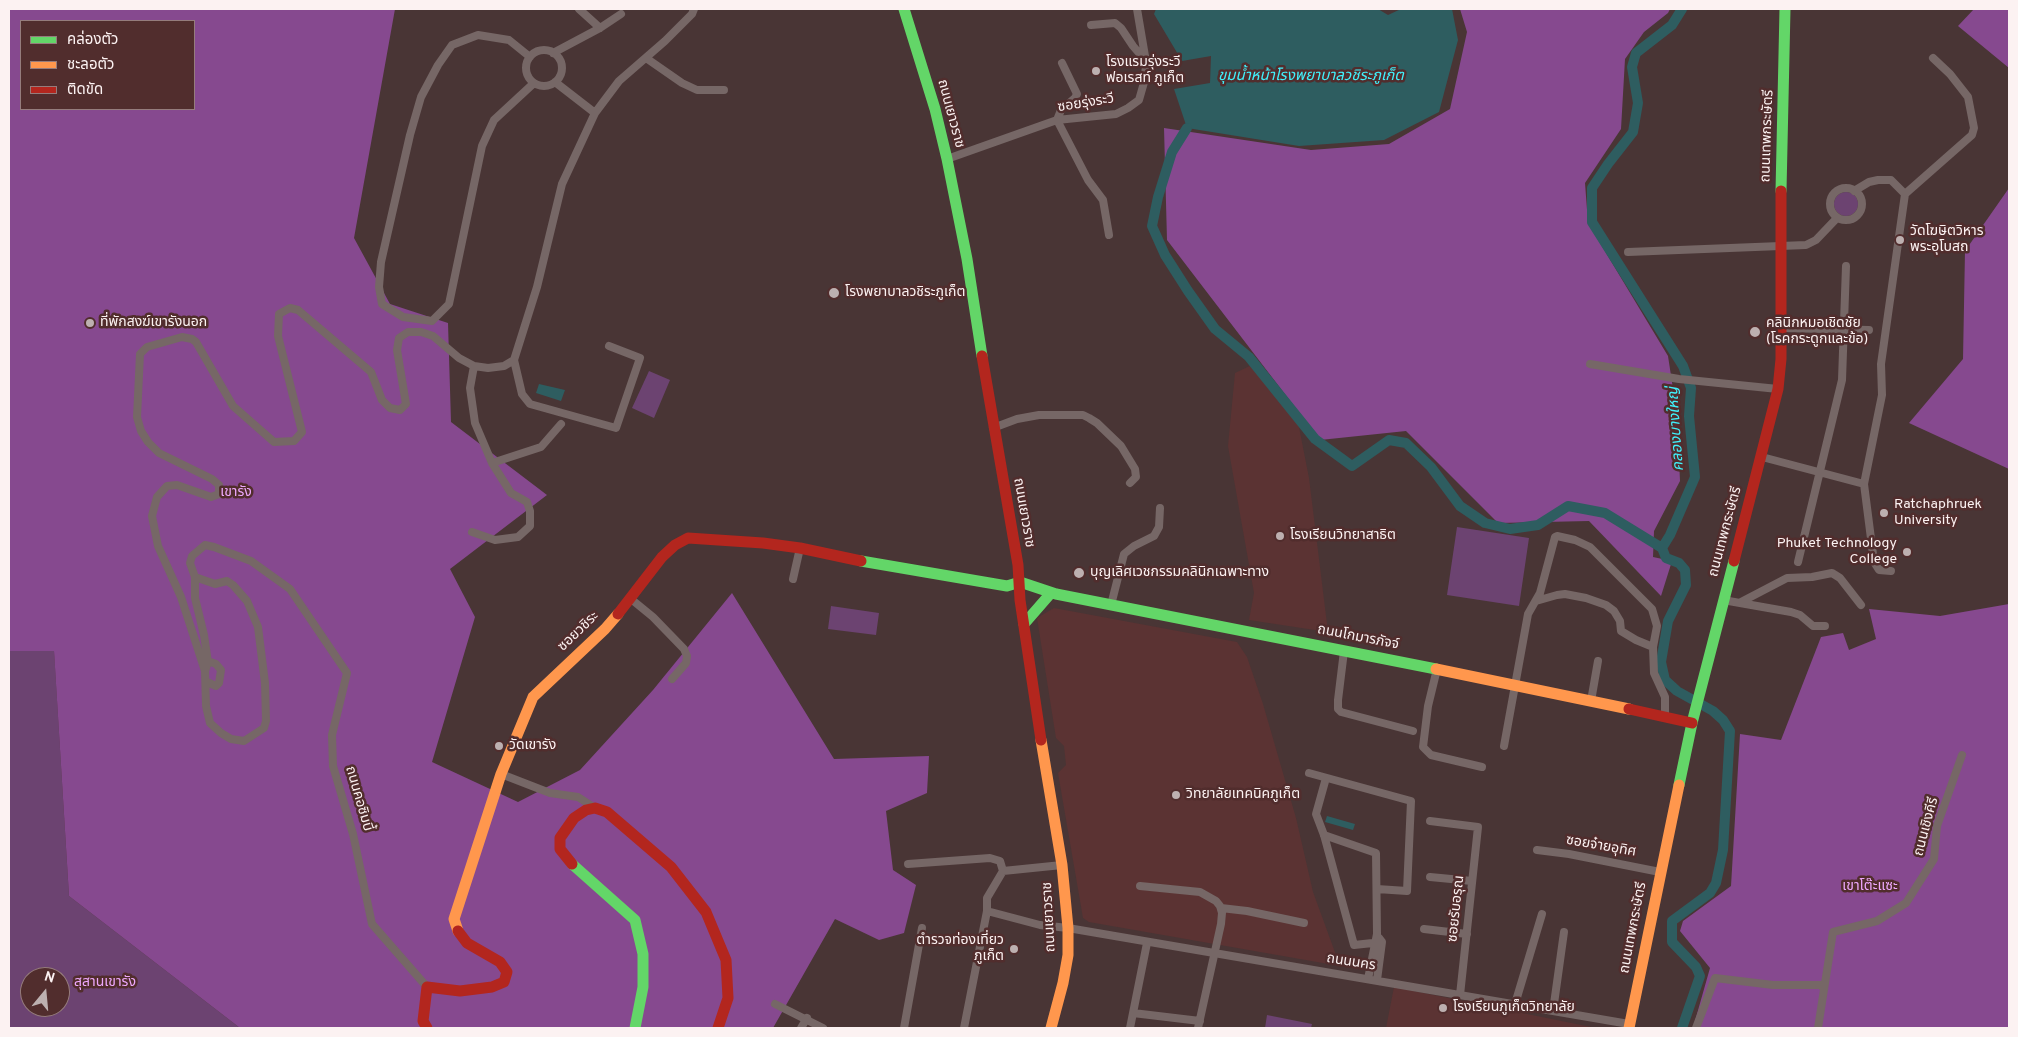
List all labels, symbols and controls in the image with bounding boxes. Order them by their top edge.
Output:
legend [20,20,195,110]
text: คล่องตัว [67,31,118,50]
place label: โรงแรมรุ่งระวี ฟอเรสท์ ภูเก็ต [1106,55,1184,88]
text: ชะลอตัว [67,56,114,75]
marker: โรงแรมรุ่งระวี ฟอเรสท์ ภูเก็ต [1090,65,1102,77]
water label: ขุมน้ำหน้าโรงพยาบาลวชิระภูเก็ต [1218,68,1404,86]
street label: ถนนเยาวราช [933,78,967,150]
text: ติดขัด [67,81,103,100]
street label: ถนนเทพกระษัตรี [1758,89,1778,183]
street label: ซอยรุ่งระวี [1057,91,1115,117]
place label: วัดโฆษิตวิหาร พระอุโบสถ [1910,224,1984,256]
marker: วัดโฆษิตวิหาร พระอุโบสถ [1894,234,1906,246]
place label: โรงพยาบาลวชิระภูเก็ต [845,285,965,301]
marker: โรงพยาบาลวชิระภูเก็ต [827,286,841,300]
place label: ที่พักสงฆ์เขารังนอก [100,315,207,331]
place label: คลินิกหมอเชิดชัย (โรคกระดูกและข้อ) [1766,316,1868,348]
marker: ที่พักสงฆ์เขารังนอก [84,317,96,329]
marker: คลินิกหมอเชิดชัย (โรคกระดูกและข้อ) [1748,325,1762,339]
water label: คลองบางใหญ่ [1665,386,1689,472]
street label: ถนนเยาวราช [1009,477,1037,549]
park label: เขารัง [220,485,252,501]
street label: ถนนเทพกระษัตรี [1706,485,1746,579]
place label: Ratchaphruek University [1894,497,1982,530]
marker: Ratchaphruek University [1878,507,1890,519]
place label: โรงเรียนวิทยาสาธิต [1290,528,1396,544]
marker: โรงเรียนวิทยาสาธิต [1274,530,1286,542]
place label: Phuket Technology College [1777,536,1897,568]
marker: Phuket Technology College [1901,546,1913,558]
place label: บุญเลิศเวชกรรมคลินิกเฉพาะทาง [1090,565,1269,581]
marker: บุญเลิศเวชกรรมคลินิกเฉพาะทาง [1072,566,1086,580]
street label: ซอยวชิระ [555,608,603,656]
street label: ถนนโกมารภัจจ์ [1316,622,1400,654]
place label: วัดเขารัง [509,738,556,754]
marker: วัดเขารัง [493,740,505,752]
street label: ถนนคอซิมบี้ [341,764,375,834]
place label: วิทยาลัยเทคนิคภูเก็ต [1186,787,1300,803]
marker: วิทยาลัยเทคนิคภูเก็ต [1170,789,1182,801]
street label: ถนนเชิงคีรี [1911,796,1943,858]
street label: ซอยจ๋ายอุทิศ [1565,833,1637,861]
street label: ซอยรับอรุณ [1445,875,1469,943]
park label: เขาโต๊ะแซะ [1842,879,1898,895]
street label: ถนนเยาวราช [1040,881,1060,953]
street label: ถนนเทพกระษัตรี [1617,881,1651,975]
place label: ตำรวจท่องเที่ยว ภูเก็ต [916,933,1004,966]
marker: ตำรวจท่องเที่ยว ภูเก็ต [1008,943,1020,955]
street label: ถนนนคร [1325,951,1377,975]
north arrow [20,967,70,1017]
text: N [42,969,57,988]
park label: สุสานเขารัง [74,975,136,991]
place label: โรงเรียนภูเก็ตวิทยาลัย [1453,1000,1575,1016]
marker: โรงเรียนภูเก็ตวิทยาลัย [1437,1002,1449,1014]

